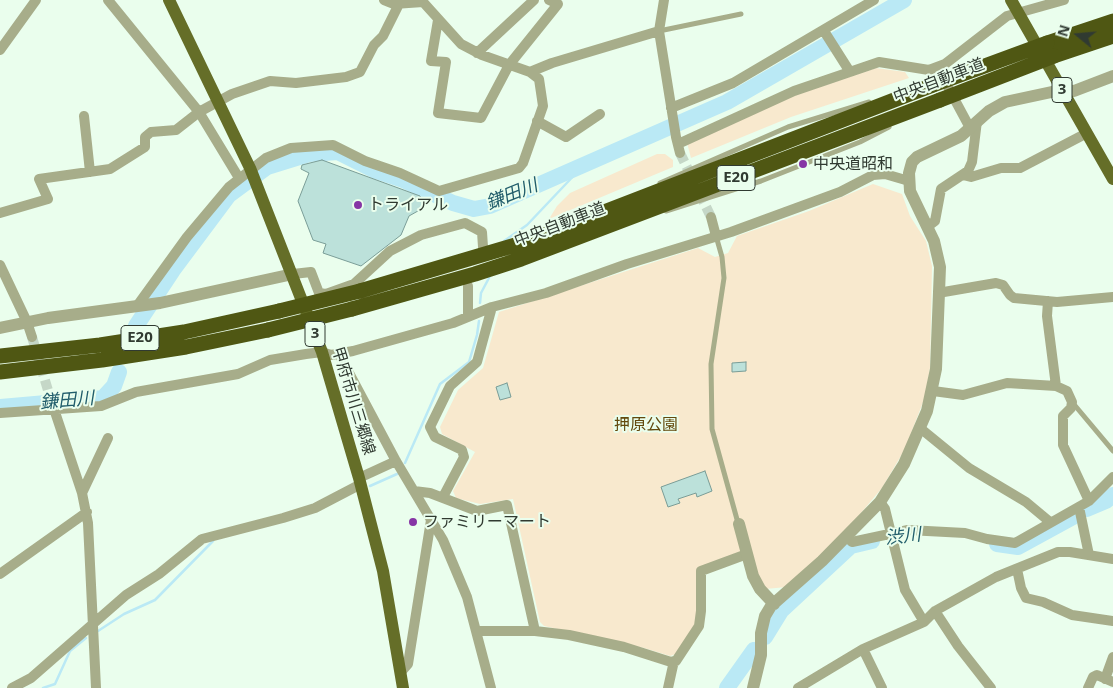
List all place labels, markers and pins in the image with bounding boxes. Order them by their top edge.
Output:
place label: 中央道昭和 [813,154,893,174]
marker: 中央道昭和 [797,158,809,170]
place label: トライアル [368,195,448,215]
marker: トライアル [352,199,364,211]
place label: ファミリーマート [423,512,551,532]
marker: ファミリーマート [407,516,419,528]

